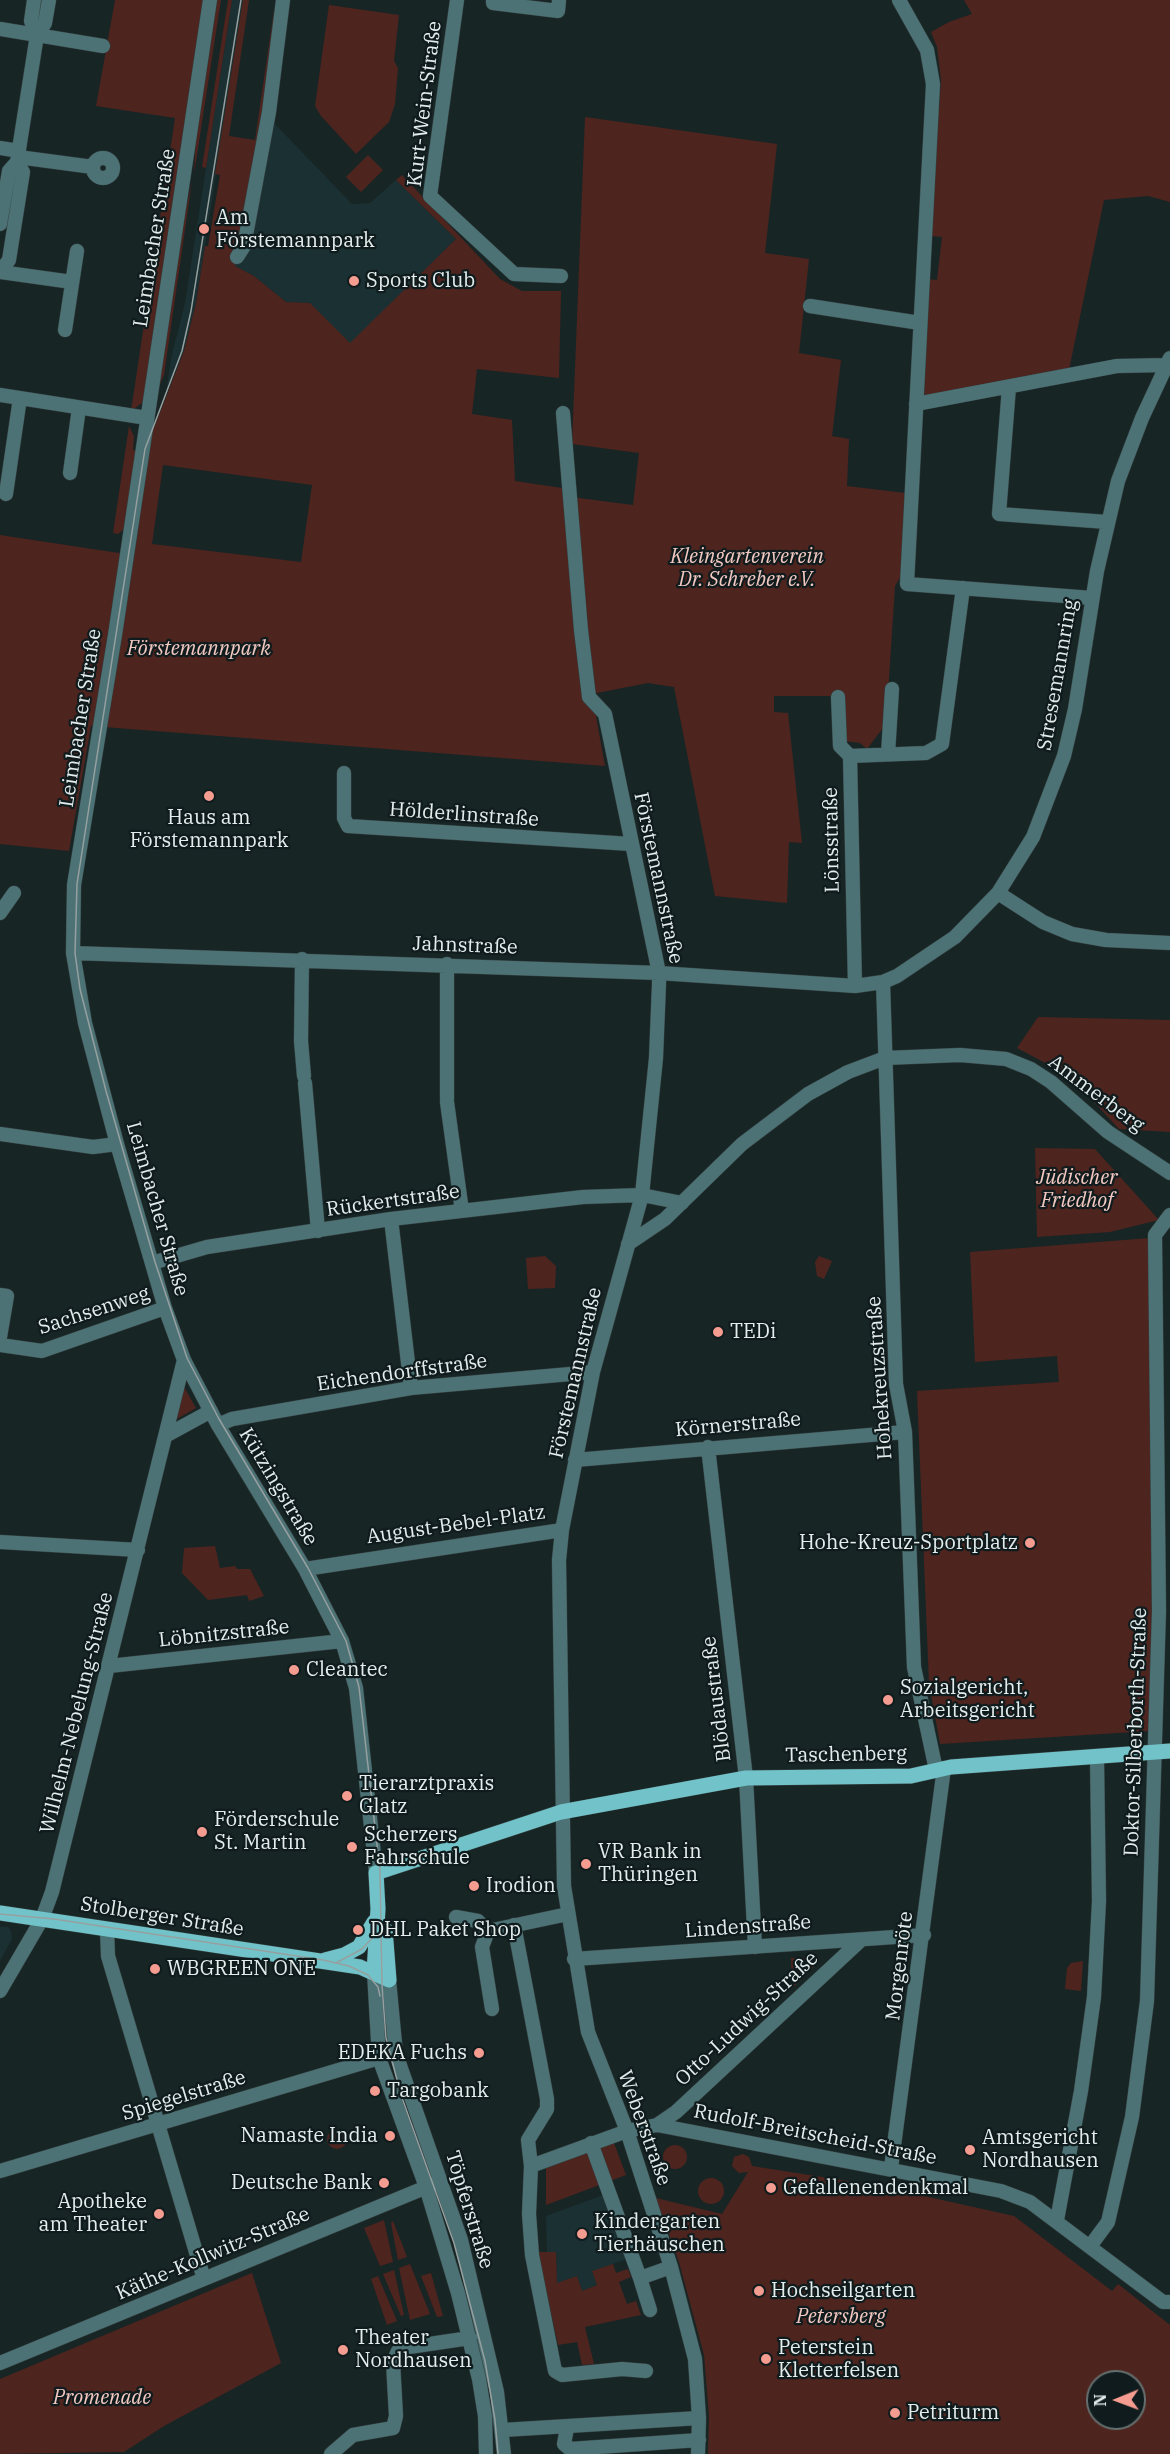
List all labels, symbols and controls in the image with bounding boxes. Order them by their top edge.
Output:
street label: Kurt-Wein-Straße [403,20,447,188]
street label: Leimbacher Straße [129,147,181,329]
place label: Am Förstemannpark [216,206,375,253]
marker: Am Förstemannpark [197,222,211,236]
place label: Sports Club [366,269,475,293]
marker: Sports Club [347,274,361,288]
park label: Kleingartenverein Dr. Schreber e.V. [670,545,824,592]
street label: Stresemannring [1033,597,1083,753]
street label: Leimbacher Straße [55,627,107,809]
park label: Förstemannpark [127,637,271,661]
street label: Lönsstraße [819,787,845,893]
marker: Haus am Förstemannpark [202,789,216,803]
street label: Förstemannstraße [628,790,688,966]
street label: Hölderlinstraße [388,798,540,832]
place label: Haus am Förstemannpark [130,806,288,853]
street label: Jahnstraße [412,932,518,960]
street label: Ammerberg [1043,1050,1149,1138]
street label: Leimbacher Straße [121,1119,193,1299]
park label: Jüdischer Friedhof [1036,1166,1118,1213]
street label: Rückertstraße [325,1180,461,1222]
street label: Sachsenweg [35,1282,153,1340]
street label: Förstemannstraße [545,1285,607,1461]
street label: Hohekreuzstraße [862,1295,898,1461]
place label: TEDi [730,1320,776,1344]
marker: TEDi [711,1325,725,1339]
street label: Eichendorffstraße [315,1349,489,1397]
street label: Körnerstraße [674,1408,802,1442]
street label: Kützingstraße [233,1424,323,1550]
street label: August-Bebel-Platz [365,1501,547,1549]
place label: Hohe-Kreuz-Sportplatz [799,1531,1018,1555]
marker: Hohe-Kreuz-Sportplatz [1023,1536,1037,1550]
street label: Wilhelm-Nebelung-Straße [35,1590,119,1836]
street label: Doktor-Silberborth-Straße [1120,1607,1152,1857]
street label: Löbnitzstraße [157,1615,291,1653]
street label: Blödaustraße [697,1635,737,1763]
place label: Cleantec [306,1658,388,1682]
marker: Cleantec [287,1663,301,1677]
place label: Sozialgericht, Arbeitsgericht [900,1676,1035,1723]
marker: Sozialgericht, Arbeitsgericht [881,1693,895,1707]
street label: Taschenberg [785,1742,907,1768]
place label: Tierarztpraxis Glatz [359,1772,494,1819]
marker: Tierarztpraxis Glatz [340,1789,354,1803]
place label: Förderschule St. Martin [214,1808,339,1855]
place label: Scherzers Fahrschule [364,1823,470,1870]
marker: Förderschule St. Martin [195,1825,209,1839]
marker: Scherzers Fahrschule [345,1840,359,1854]
place label: VR Bank in Thüringen [598,1840,702,1887]
marker: VR Bank in Thüringen [579,1857,593,1871]
place label: Irodion [486,1874,556,1898]
marker: Irodion [467,1879,481,1893]
street label: Stolberger Straße [79,1892,245,1942]
street label: Morgenröte [881,1910,919,2022]
street label: Lindenstraße [684,1911,812,1943]
place label: DHL Paket Shop [370,1918,521,1942]
marker: DHL Paket Shop [351,1923,365,1937]
street label: Otto-Ludwig-Straße [671,1947,823,2091]
place label: WBGREEN ONE [167,1957,316,1981]
marker: WBGREEN ONE [148,1962,162,1976]
place label: EDEKA Fuchs [338,2041,467,2065]
marker: EDEKA Fuchs [472,2046,486,2060]
street label: Spiegelstraße [119,2066,249,2126]
street label: Weberstraße [612,2067,676,2189]
place label: Targobank [387,2079,489,2103]
marker: Targobank [368,2084,382,2098]
street label: Rudolf-Breitscheid-Straße [691,2100,939,2170]
place label: Namaste India [241,2124,378,2148]
place label: Amtsgericht Nordhausen [982,2126,1099,2173]
marker: Namaste India [383,2129,397,2143]
marker: Amtsgericht Nordhausen [963,2143,977,2157]
street label: Töpferstraße [440,2148,498,2272]
place label: Deutsche Bank [231,2171,372,2195]
marker: Deutsche Bank [377,2176,391,2190]
place label: Gefallenendenkmal [783,2176,968,2200]
marker: Gefallenendenkmal [764,2181,778,2195]
place label: Apotheke am Theater [39,2190,147,2237]
street label: Käthe-Kollwitz-Straße [113,2202,313,2306]
marker: Apotheke am Theater [152,2207,166,2221]
place label: Kindergarten Tierhäuschen [594,2210,725,2257]
marker: Kindergarten Tierhäuschen [575,2227,589,2241]
place label: Hochseilgarten [771,2279,915,2303]
marker: Hochseilgarten [752,2284,766,2298]
park label: Petersberg [796,2305,886,2329]
place label: Theater Nordhausen [355,2326,472,2373]
place label: Peterstein Kletterfelsen [778,2336,899,2383]
marker: Theater Nordhausen [336,2343,350,2357]
marker: Peterstein Kletterfelsen [759,2352,773,2366]
north arrow [1086,2370,1146,2430]
park label: Promenade [53,2386,151,2410]
text: N [1090,2394,1110,2407]
place label: Petriturm [907,2401,999,2425]
marker: Petriturm [888,2406,902,2420]

